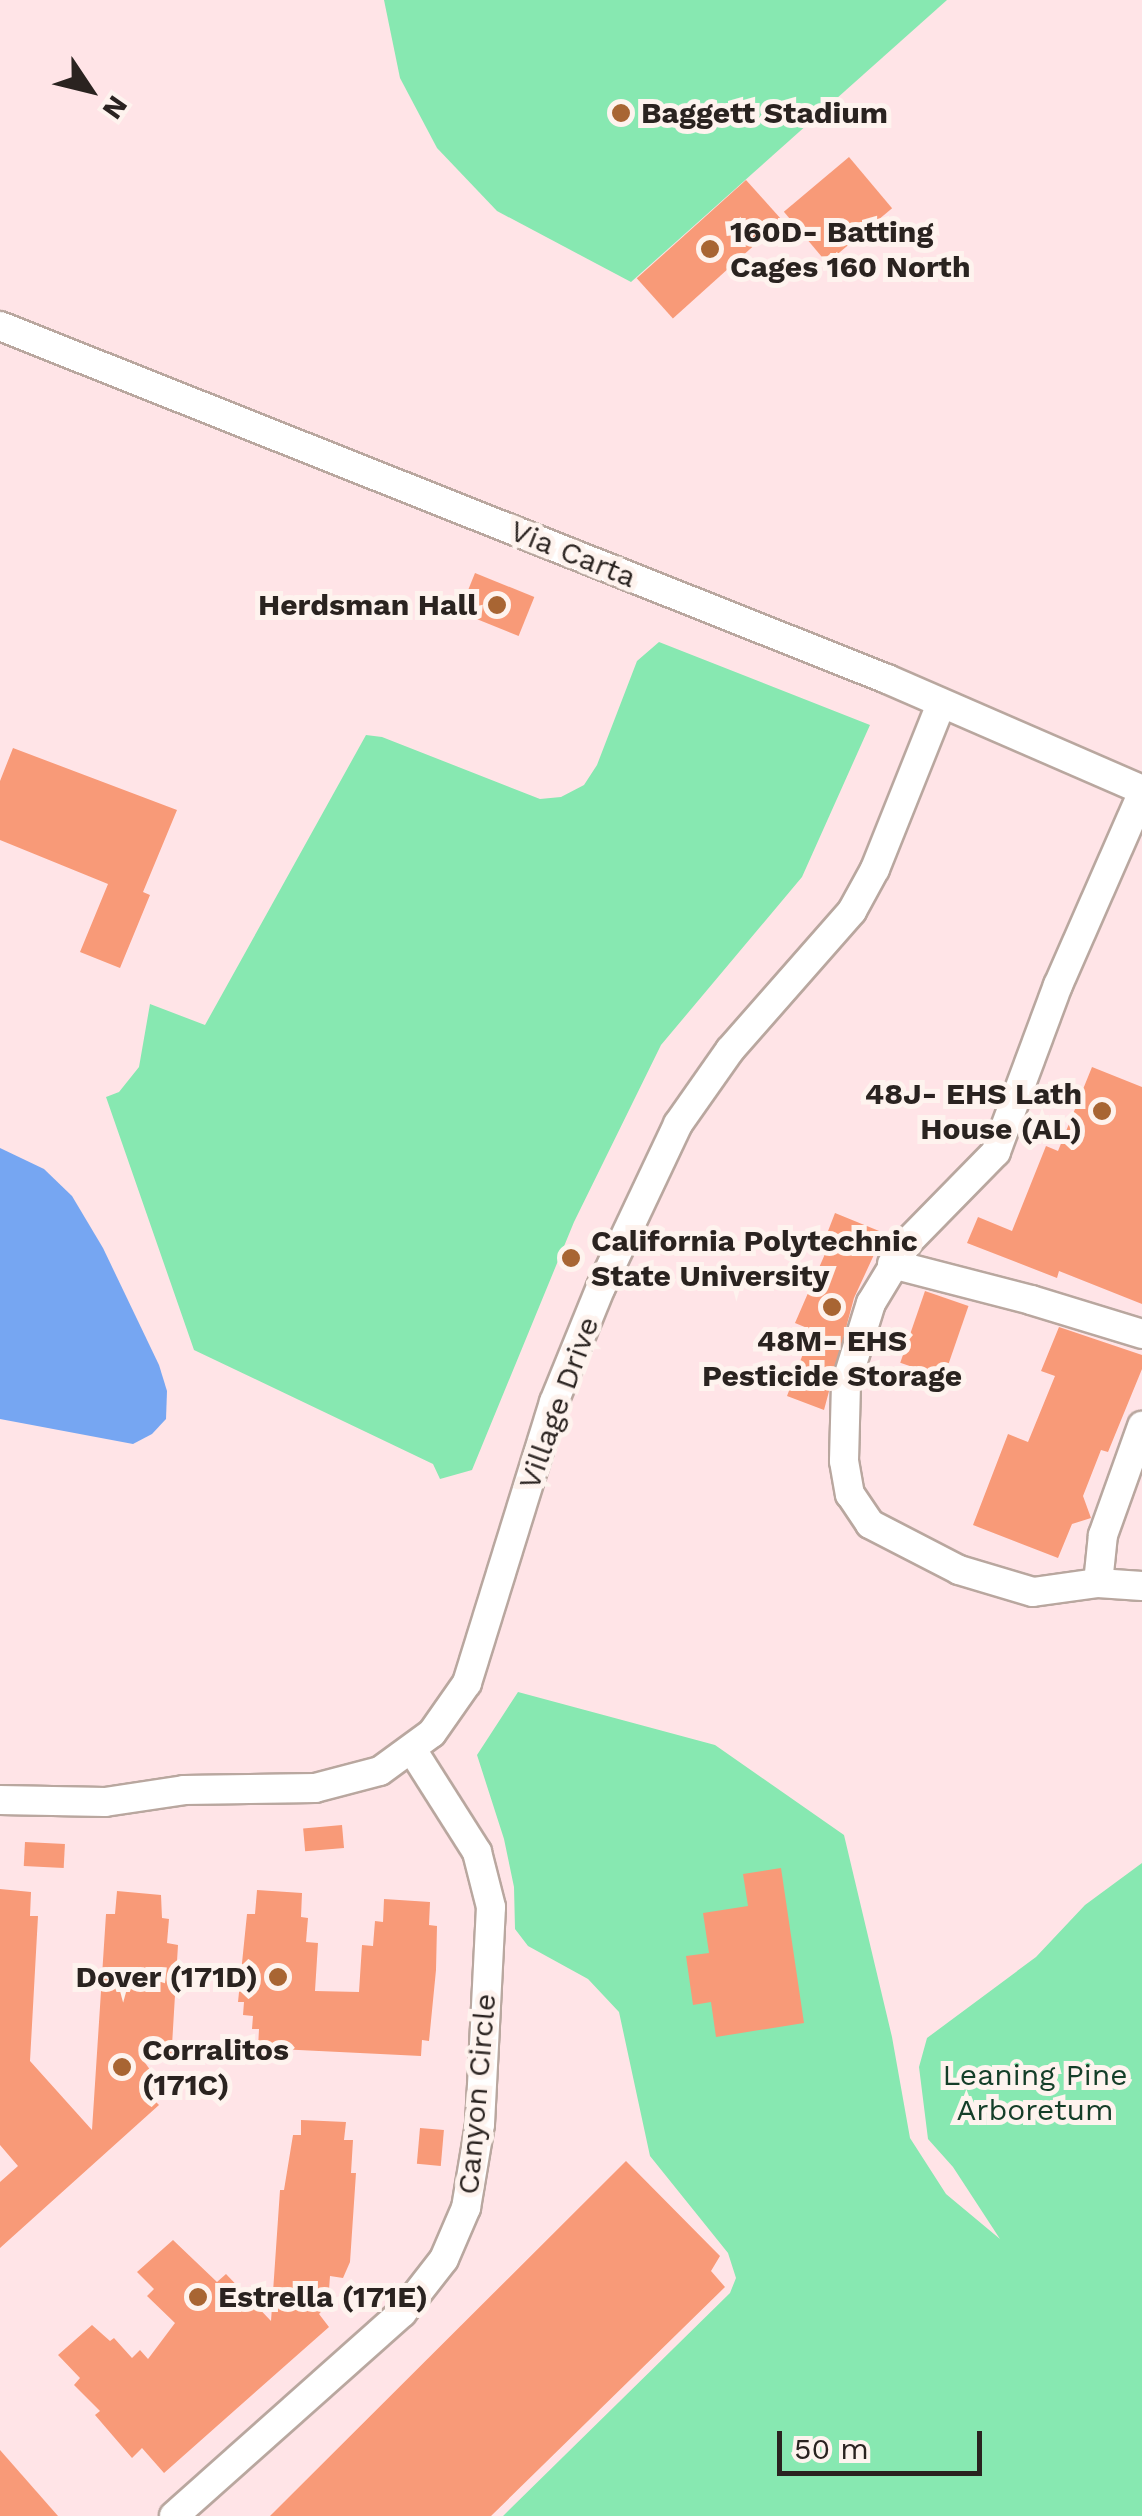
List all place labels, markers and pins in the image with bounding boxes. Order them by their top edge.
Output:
place label: Baggett Stadium [641,95,888,131]
marker: Baggett Stadium [610,102,632,124]
place label: 160D- Batting Cages 160 North [730,214,971,284]
marker: 160D- Batting Cages 160 North [699,238,721,260]
place label: Herdsman Hall [258,587,477,623]
marker: Herdsman Hall [486,594,508,616]
place label: 48J- EHS Lath House (AL) [865,1076,1082,1146]
marker: 48J- EHS Lath House (AL) [1091,1100,1113,1122]
place label: California Polytechnic State University [591,1223,918,1294]
marker: California Polytechnic State University [560,1247,582,1269]
marker: 48M- EHS Pesticide Storage [821,1296,843,1318]
place label: 48M- EHS Pesticide Storage [702,1323,962,1394]
place label: Dover (171D) [75,1959,258,1995]
marker: Dover (171D) [267,1966,289,1988]
place label: Corralitos (171C) [142,2032,289,2102]
marker: Corralitos (171C) [111,2056,133,2078]
place label: Estrella (171E) [218,2279,428,2315]
marker: Estrella (171E) [187,2286,209,2308]

